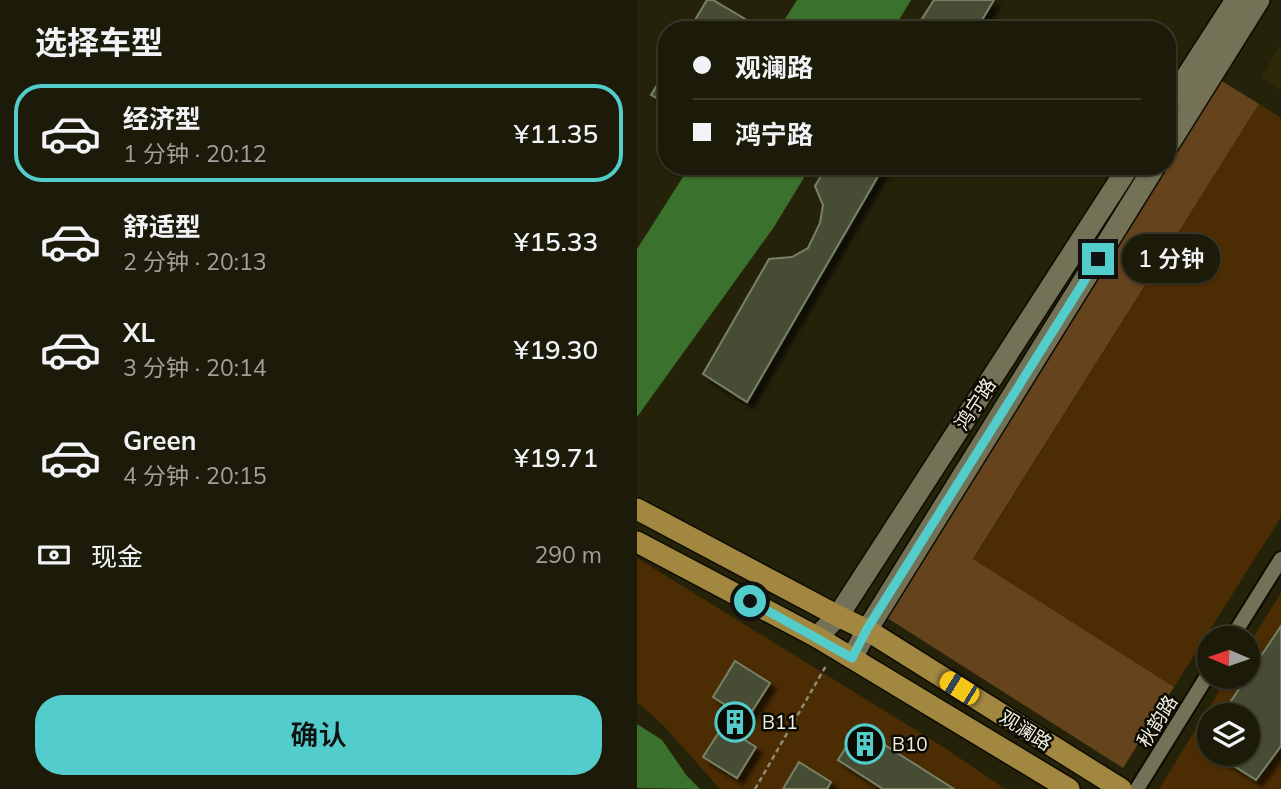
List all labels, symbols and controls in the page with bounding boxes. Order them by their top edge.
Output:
text: 选择车型 [35,22,163,62]
text: 观澜路 [735,51,813,84]
icon: car [39,102,102,165]
text: 经济型 [123,102,201,135]
text: ¥11.35 [514,117,598,150]
text: 鸿宁路 [735,118,813,151]
text: 1 分钟 · 20:12 [123,139,267,168]
icon: car [39,210,102,273]
text: 舒适型 [123,210,201,243]
text: ¥15.33 [514,225,598,258]
callout: 1 分钟 [1123,234,1221,284]
route end [1082,243,1114,275]
text: 1 分钟 [1138,244,1204,273]
text: 2 分钟 · 20:13 [123,247,267,276]
text: XL [123,316,155,349]
icon: car [39,318,102,381]
text: ¥19.30 [514,333,598,366]
text: 3 分钟 · 20:14 [123,353,267,382]
street label: 鸿宁路 [949,374,1001,434]
text: Green [123,424,196,457]
icon: car [39,426,102,489]
text: ¥19.71 [514,441,598,474]
text: 4 分钟 · 20:15 [123,461,267,490]
icon: cash [35,536,73,574]
text: 现金 [91,540,143,573]
text: 290 m [534,540,602,569]
route start [734,585,766,617]
north arrow [1197,626,1260,690]
map controls [1197,626,1260,766]
car [936,668,983,708]
street label: 秋韵路 [1132,690,1182,752]
button: 确认 [35,695,602,775]
building icon: B11 [714,701,756,743]
button: layers [1197,703,1260,766]
street label: 观澜路 [995,705,1057,755]
place label: B11 [762,710,798,734]
building icon: B10 [844,723,886,765]
place label: B10 [892,732,928,756]

